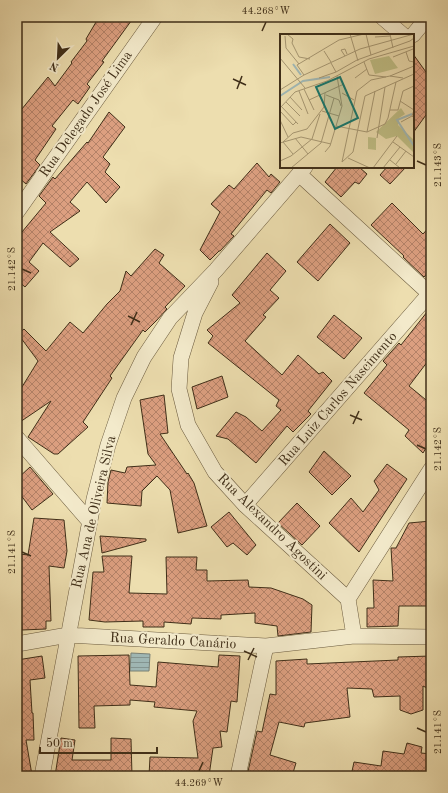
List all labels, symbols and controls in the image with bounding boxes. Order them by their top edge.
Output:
text: 44.268°W [242,6,290,16]
inset map [280,34,414,168]
north arrow [38,38,78,78]
street label: Rua Delegado José Lima [37,48,135,180]
text: N [48,59,61,72]
text: 21.143°S [433,143,443,187]
text: 21.142°S [7,247,17,291]
street label: Rua Luiz Carlos Nascimento [276,329,400,469]
text: 21.142°S [433,427,443,471]
street label: Rua Ana de Oliveira Silva [70,434,118,590]
street label: Rua Alexandro Agostini [215,471,330,583]
text: 21.141°S [7,530,17,574]
street label: Rua Geraldo Canário [109,631,237,651]
text: 21.141°S [433,710,443,754]
scale bar [40,729,157,755]
text: 50 m [46,737,73,750]
text: 44.269°W [175,778,223,788]

